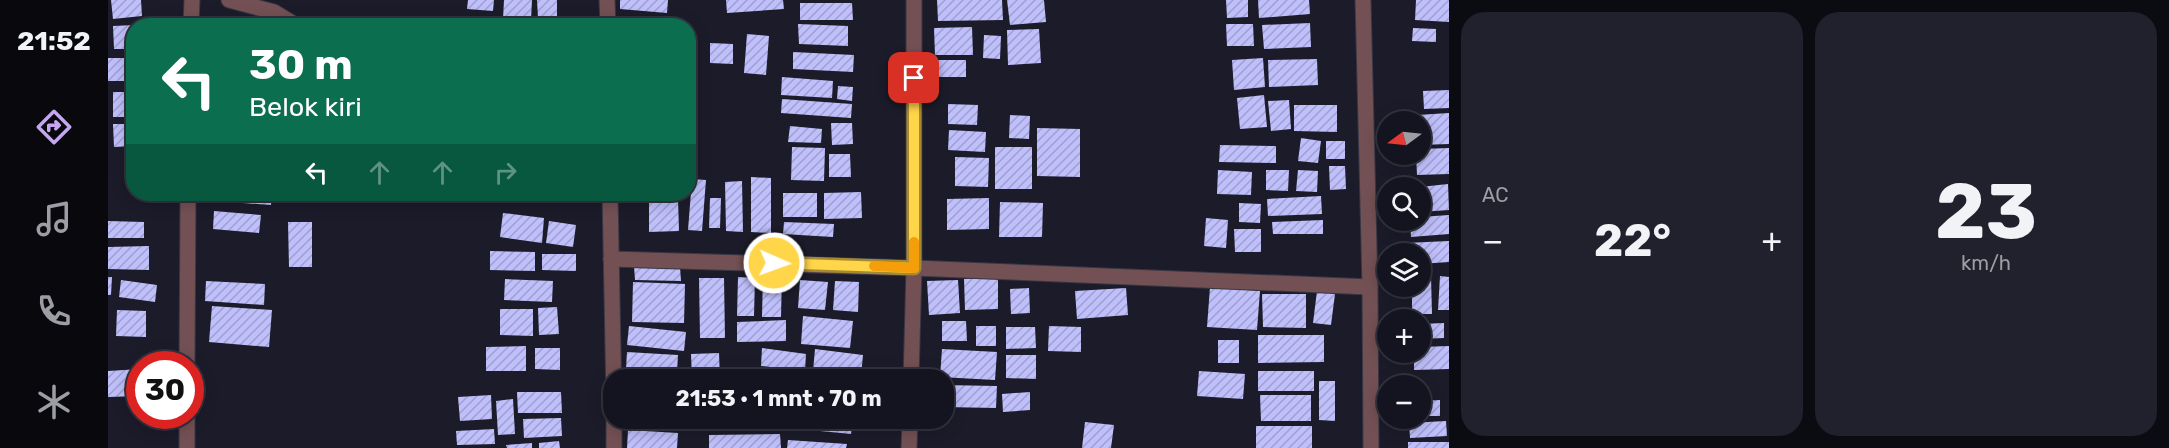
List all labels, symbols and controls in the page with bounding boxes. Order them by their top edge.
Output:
text: 21:52 [17,25,91,57]
text: 30 m [249,40,353,90]
icon: left [150,42,228,120]
pin [888,52,939,103]
icon: arrive [897,61,930,94]
text: Belok kiri [249,91,362,123]
icon: directions [33,106,75,148]
north arrow [1377,111,1431,165]
map controls [1377,111,1431,429]
icon: left [300,156,333,189]
icon: ahead [363,156,396,189]
icon: ahead [426,156,459,189]
icon: right [489,156,522,189]
text: 23 [1935,165,2037,258]
button: search [1377,177,1431,231]
text: AC [1482,183,1508,207]
icon: music [33,198,75,240]
text: 22° [1594,214,1671,267]
text: − [1482,221,1503,260]
text: + [1761,221,1782,260]
position arrow [742,231,806,295]
button: layers [1377,243,1431,297]
text: km/h [1961,251,2011,275]
icon: phone [33,290,75,332]
button: + [1377,309,1431,363]
speed limit sign: 30 [126,351,204,429]
button: − [1377,375,1431,429]
icon: climate [33,381,75,423]
text: 21:53 · 1 mnt · 70 m [675,385,882,412]

